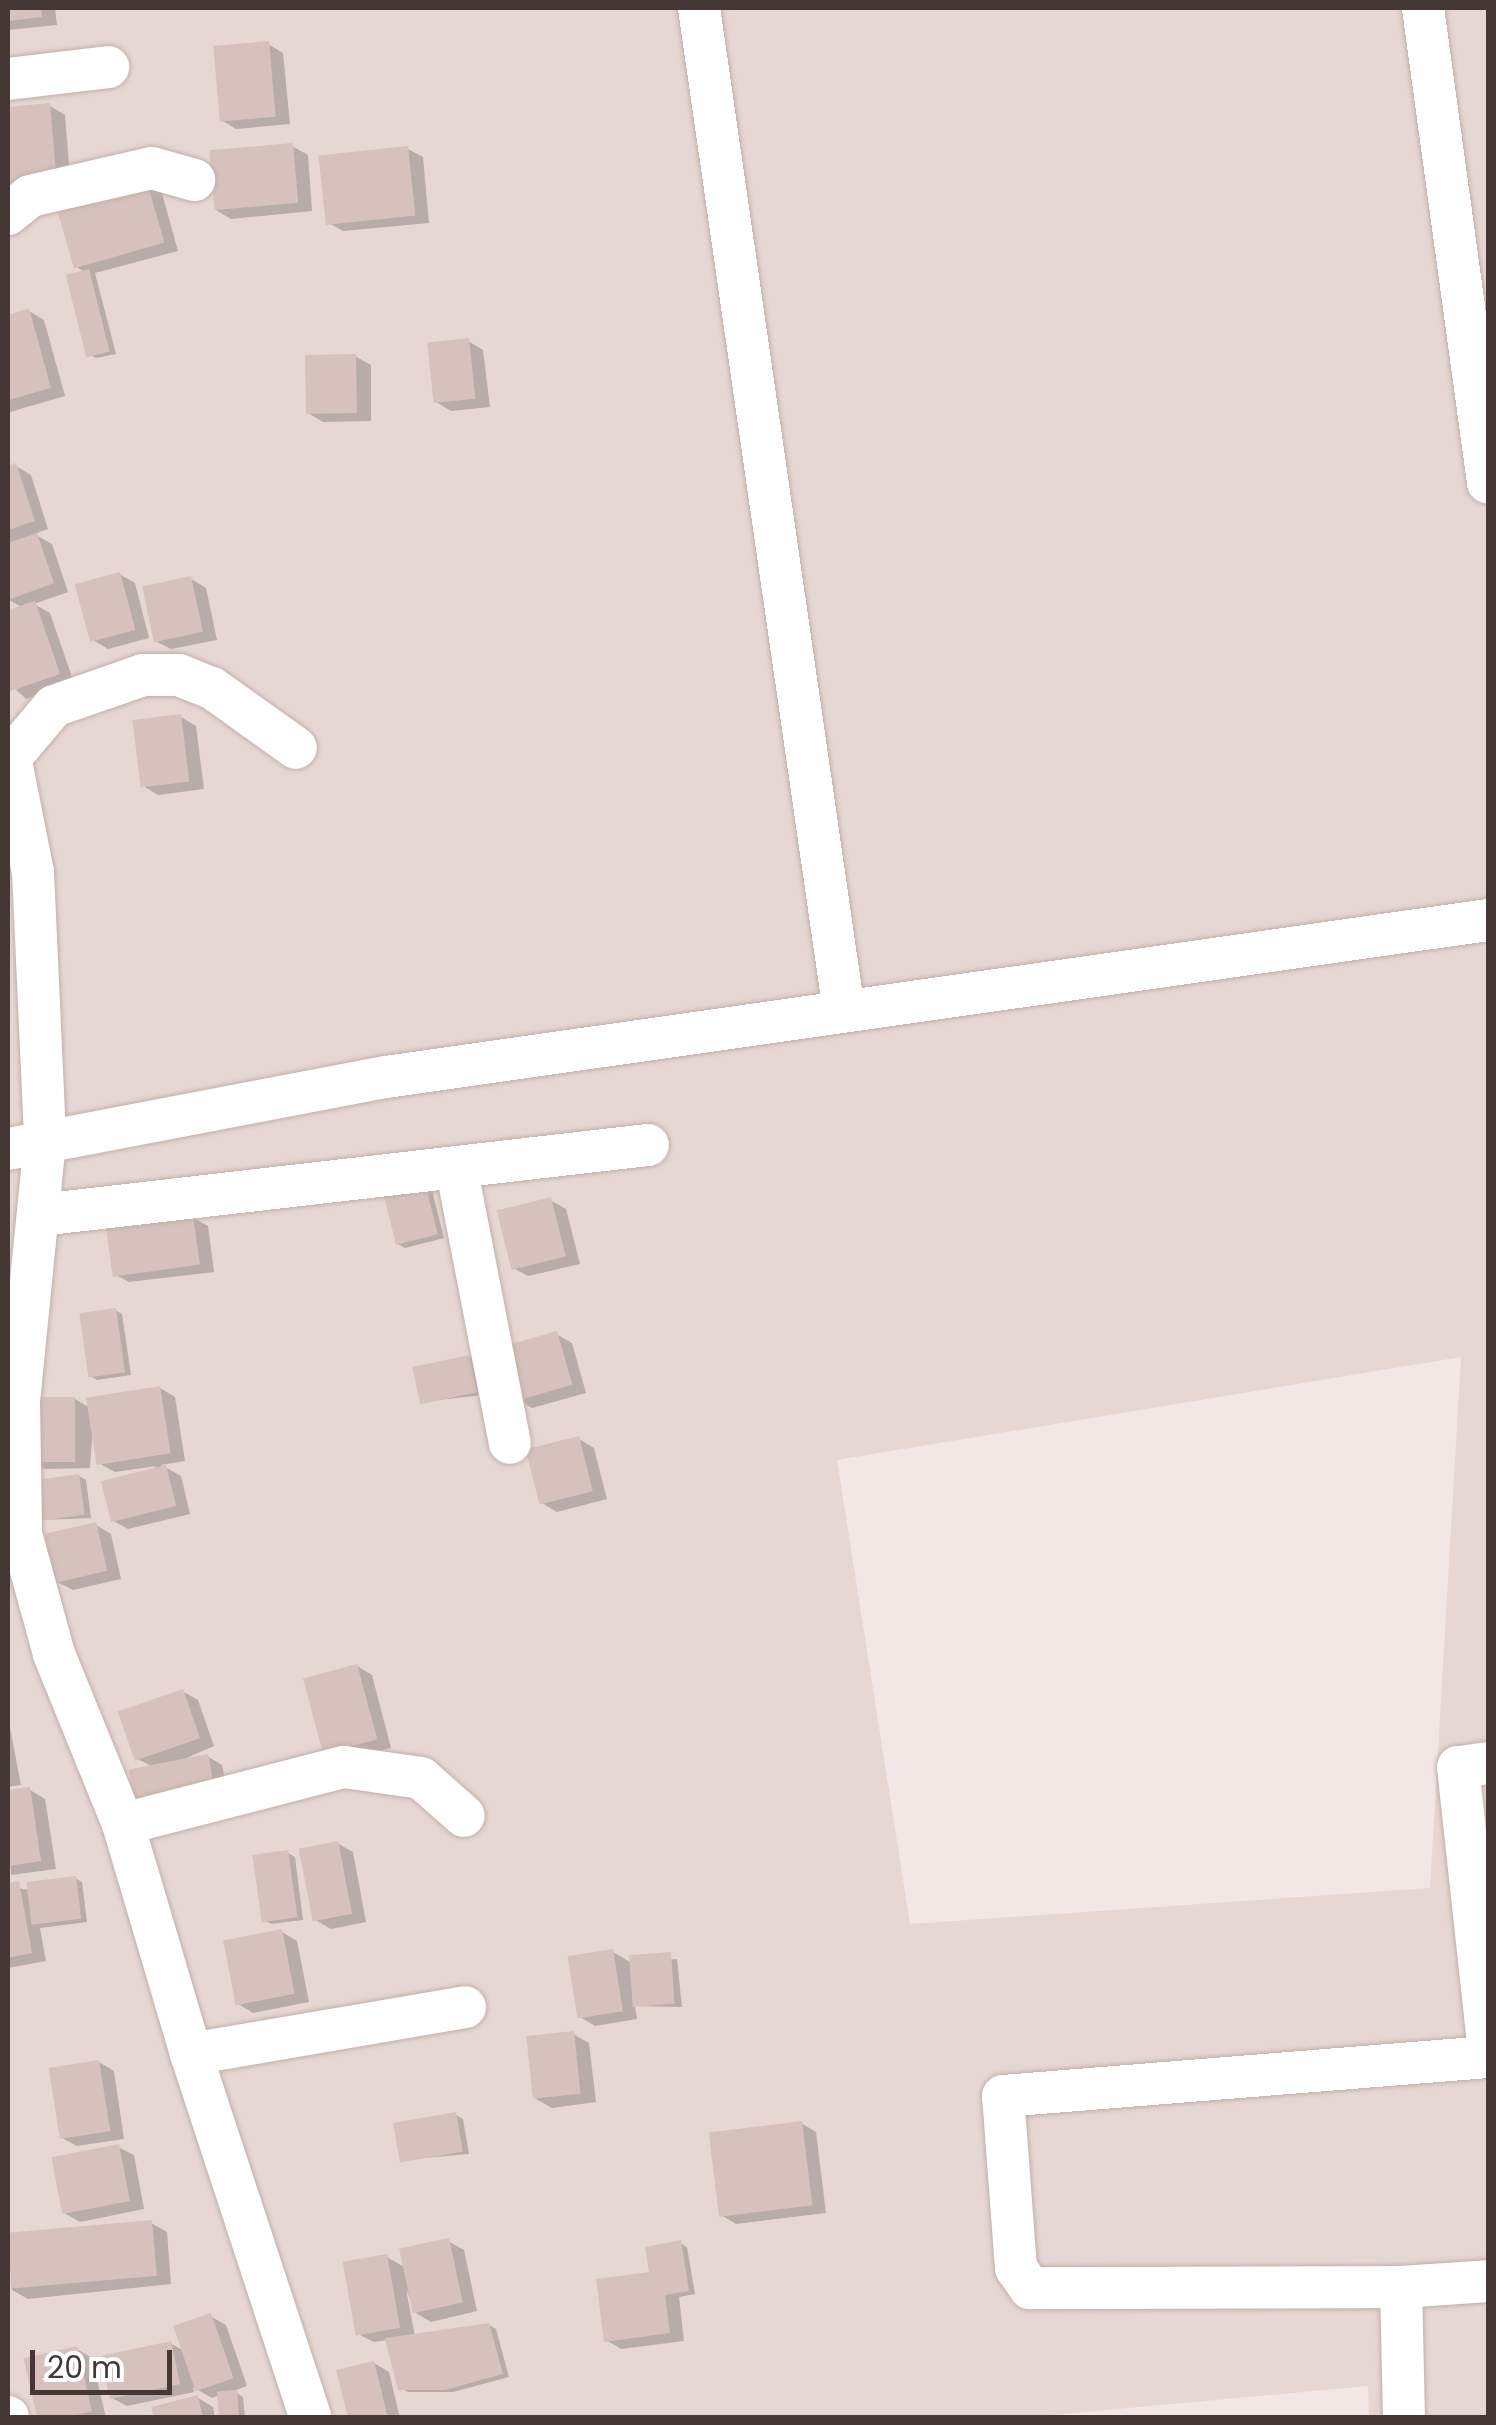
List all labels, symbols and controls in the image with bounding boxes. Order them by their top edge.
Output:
scale bar [35,2330,178,2392]
text: 20 m [47,2346,122,2389]

